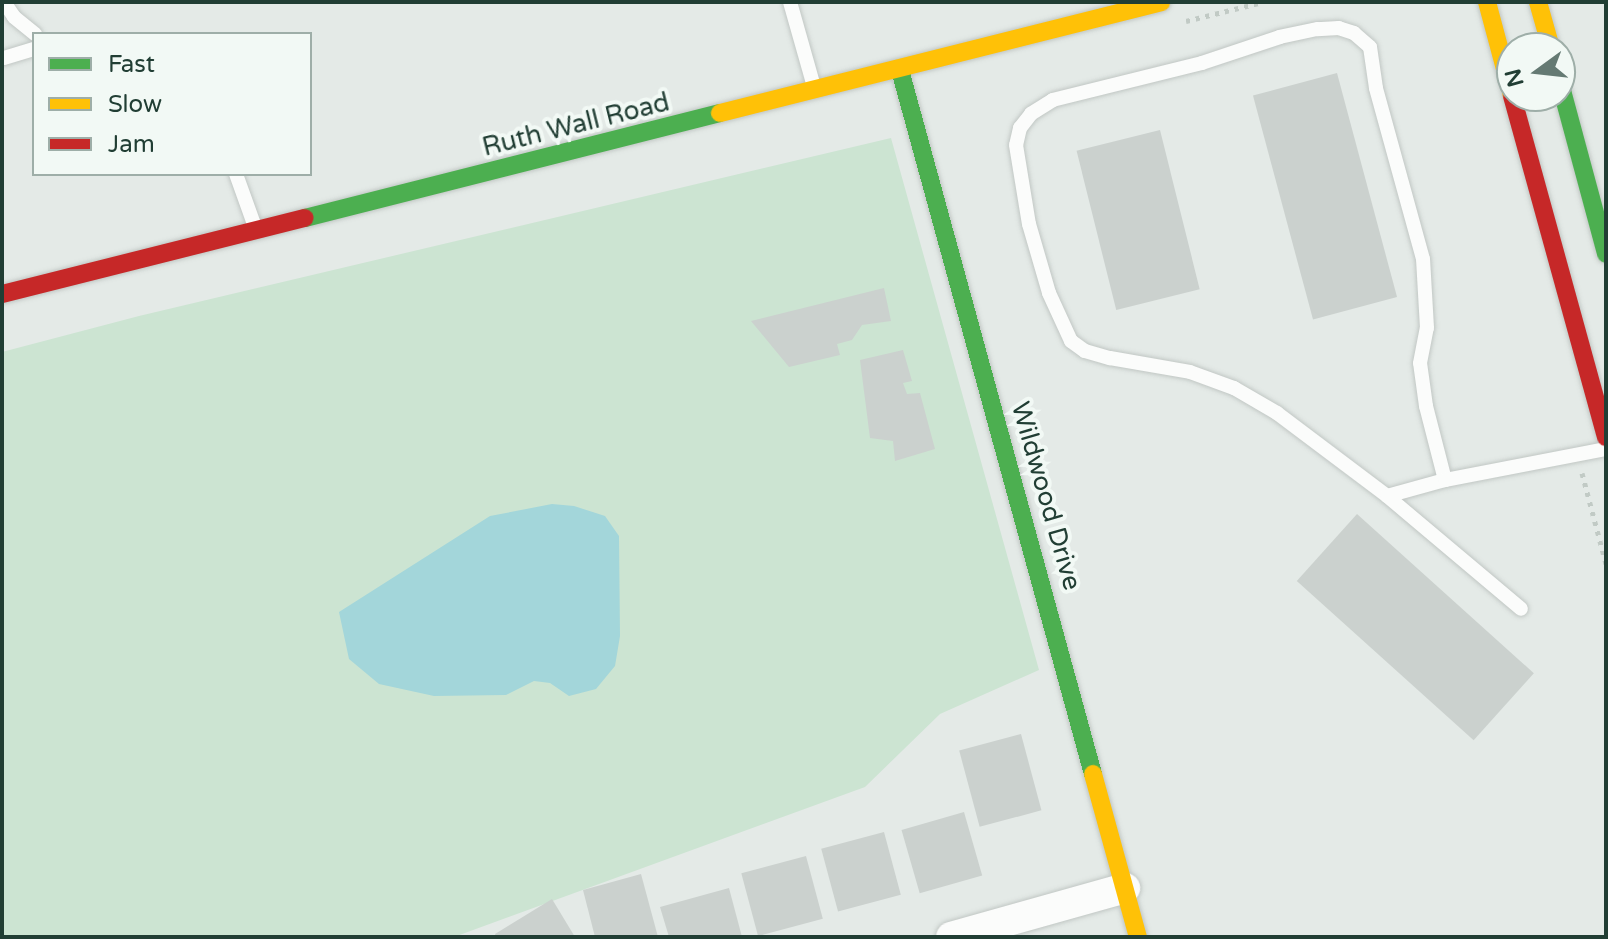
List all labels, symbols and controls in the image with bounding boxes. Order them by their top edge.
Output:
legend [32,32,312,176]
north arrow [1496,32,1576,112]
text: Fast [108,50,155,79]
text: N [1500,66,1530,90]
street label: Ruth Wall Road [479,87,673,163]
text: Slow [108,90,162,119]
text: Jam [108,130,155,159]
street label: Wildwood Drive [1004,398,1088,594]

